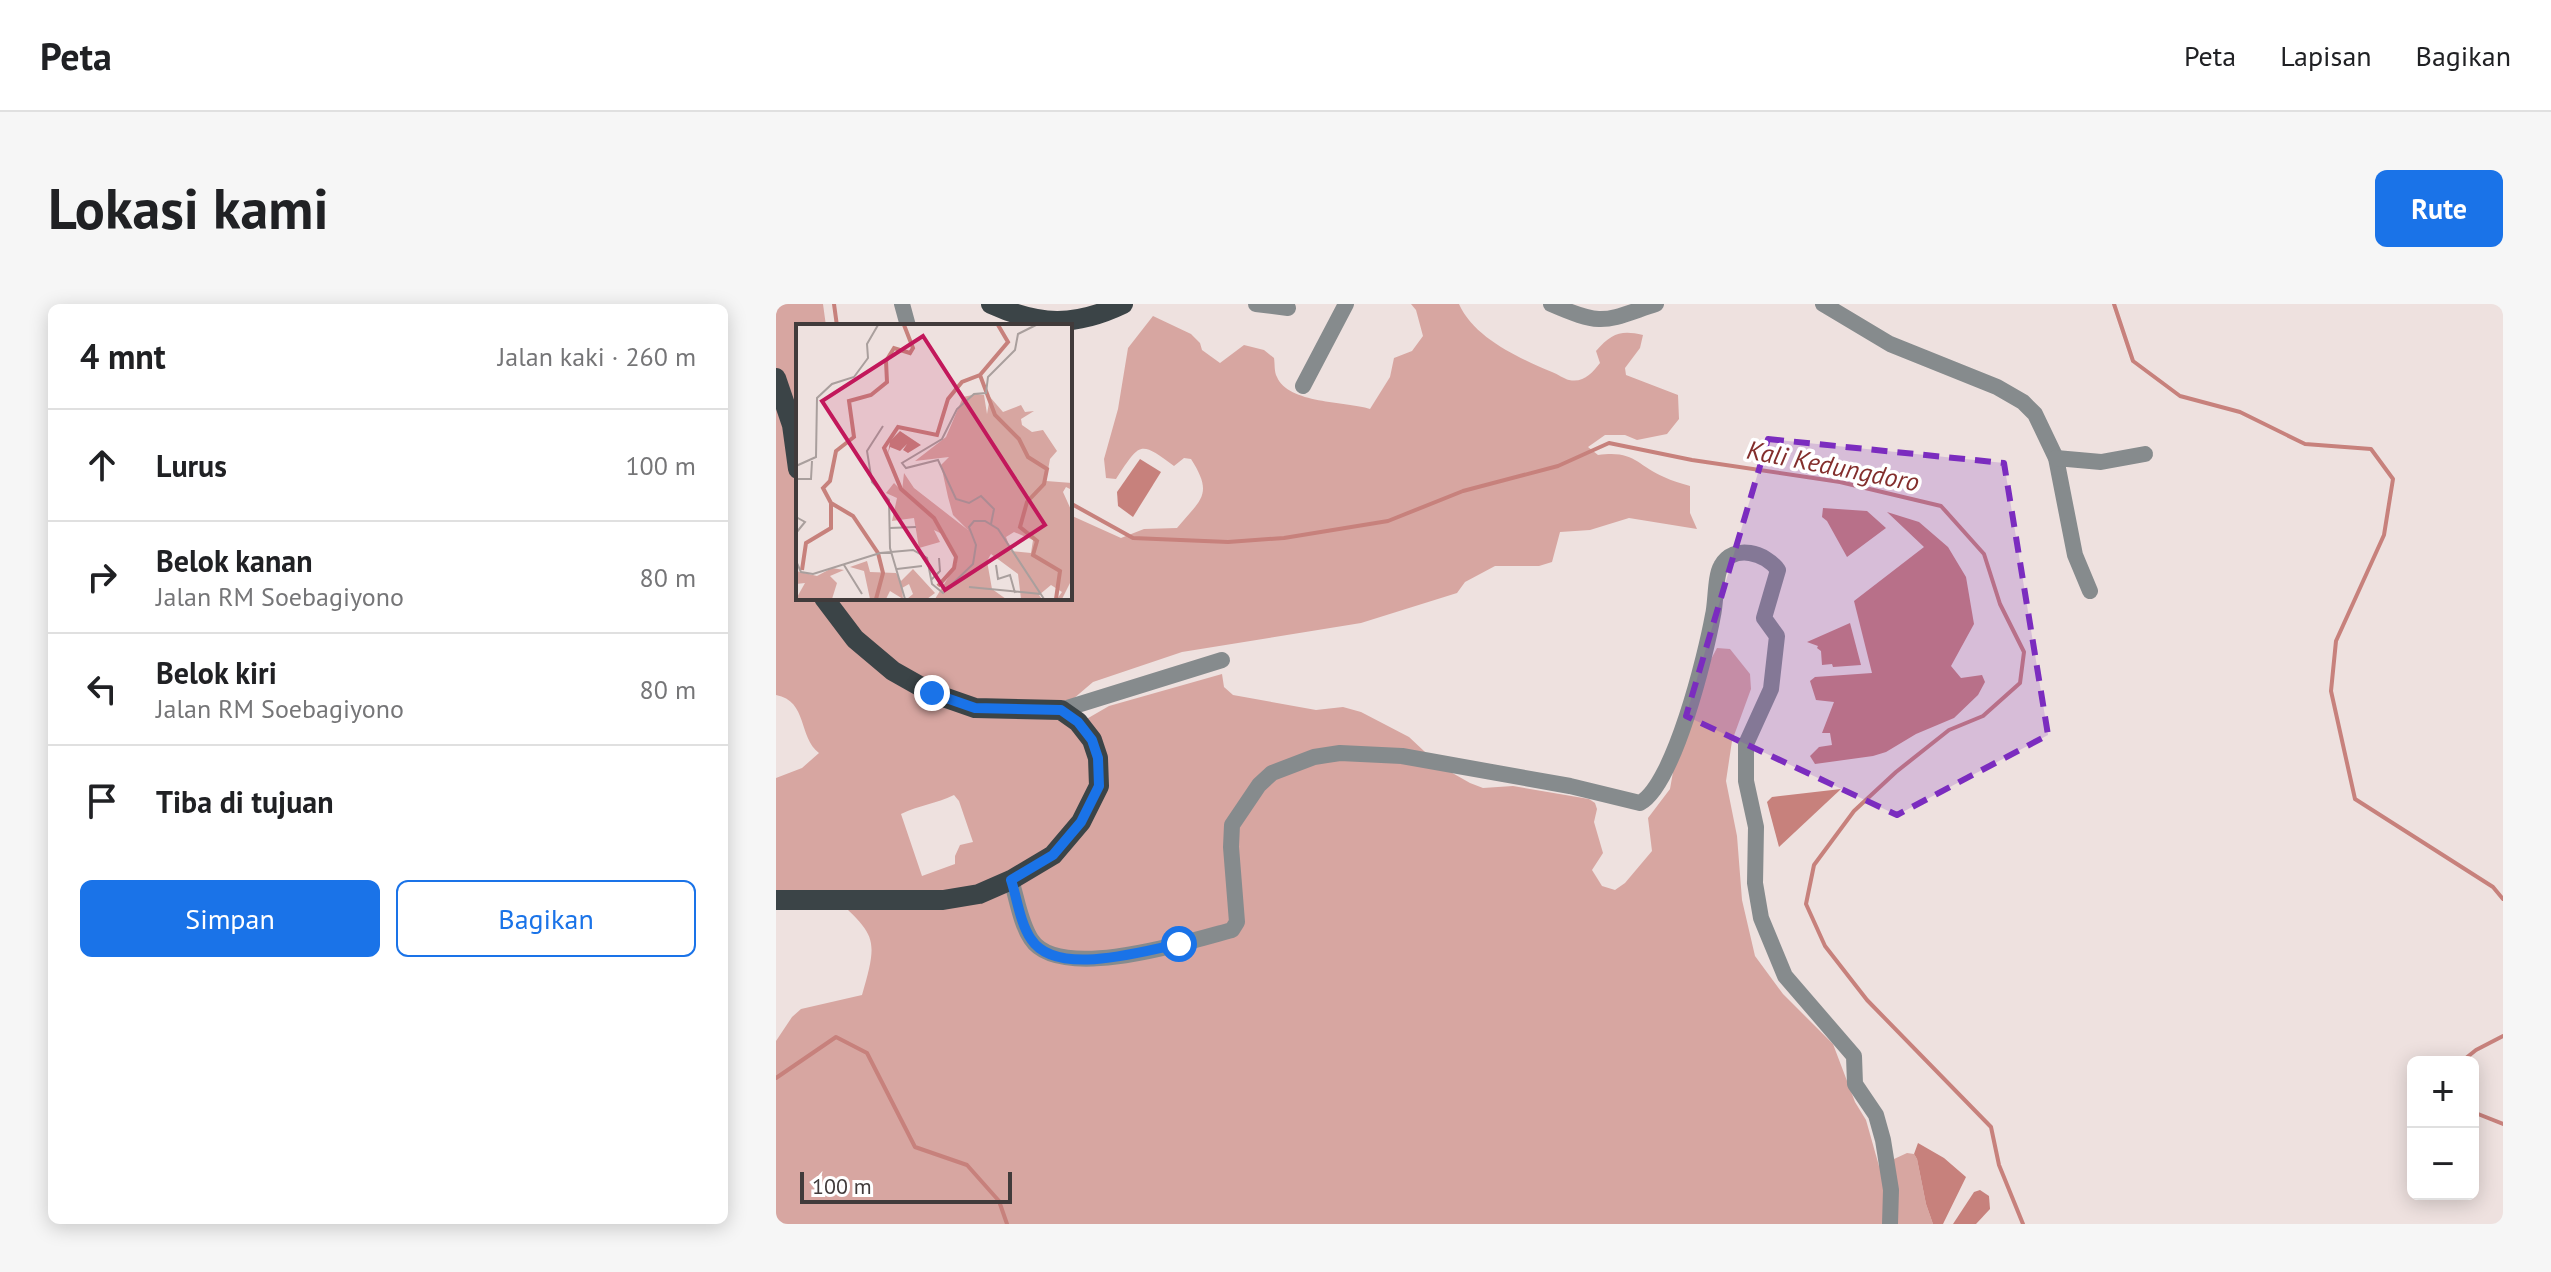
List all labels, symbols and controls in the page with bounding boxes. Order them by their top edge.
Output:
text: Peta [40,31,112,80]
text: Peta [2184,37,2236,74]
text: Lapisan [2280,37,2372,74]
text: Bagikan [2416,37,2511,74]
button: Rute [2375,170,2503,247]
text: Lokasi kami [48,172,328,244]
inset map [796,324,1072,600]
text: 4 mnt [80,334,166,378]
text: Jalan kaki · 260 m [498,340,696,373]
water label: Kali Kedungdoro [1744,433,1922,498]
icon: ahead [80,443,124,487]
text: Lurus [156,446,227,485]
text: 100 m [625,449,696,482]
text: Belok kanan [156,541,313,580]
icon: right [80,555,124,599]
text: 80 m [640,561,696,594]
text: Jalan RM Soebagiyono [156,580,404,613]
text: Belok kiri [156,653,277,692]
icon: left [80,667,124,711]
text: 80 m [640,673,696,706]
route end [914,675,950,711]
text: Jalan RM Soebagiyono [156,692,404,725]
icon: arrive [80,779,124,823]
text: Tiba di tujuan [156,782,334,821]
button: Simpan [80,880,380,957]
button: Bagikan [396,880,696,957]
route start [1161,926,1197,962]
map controls [2407,1056,2479,1200]
button: + [2407,1056,2479,1128]
button: − [2407,1128,2479,1200]
scale bar [800,1168,1012,1204]
text: 100 m [812,1172,872,1200]

